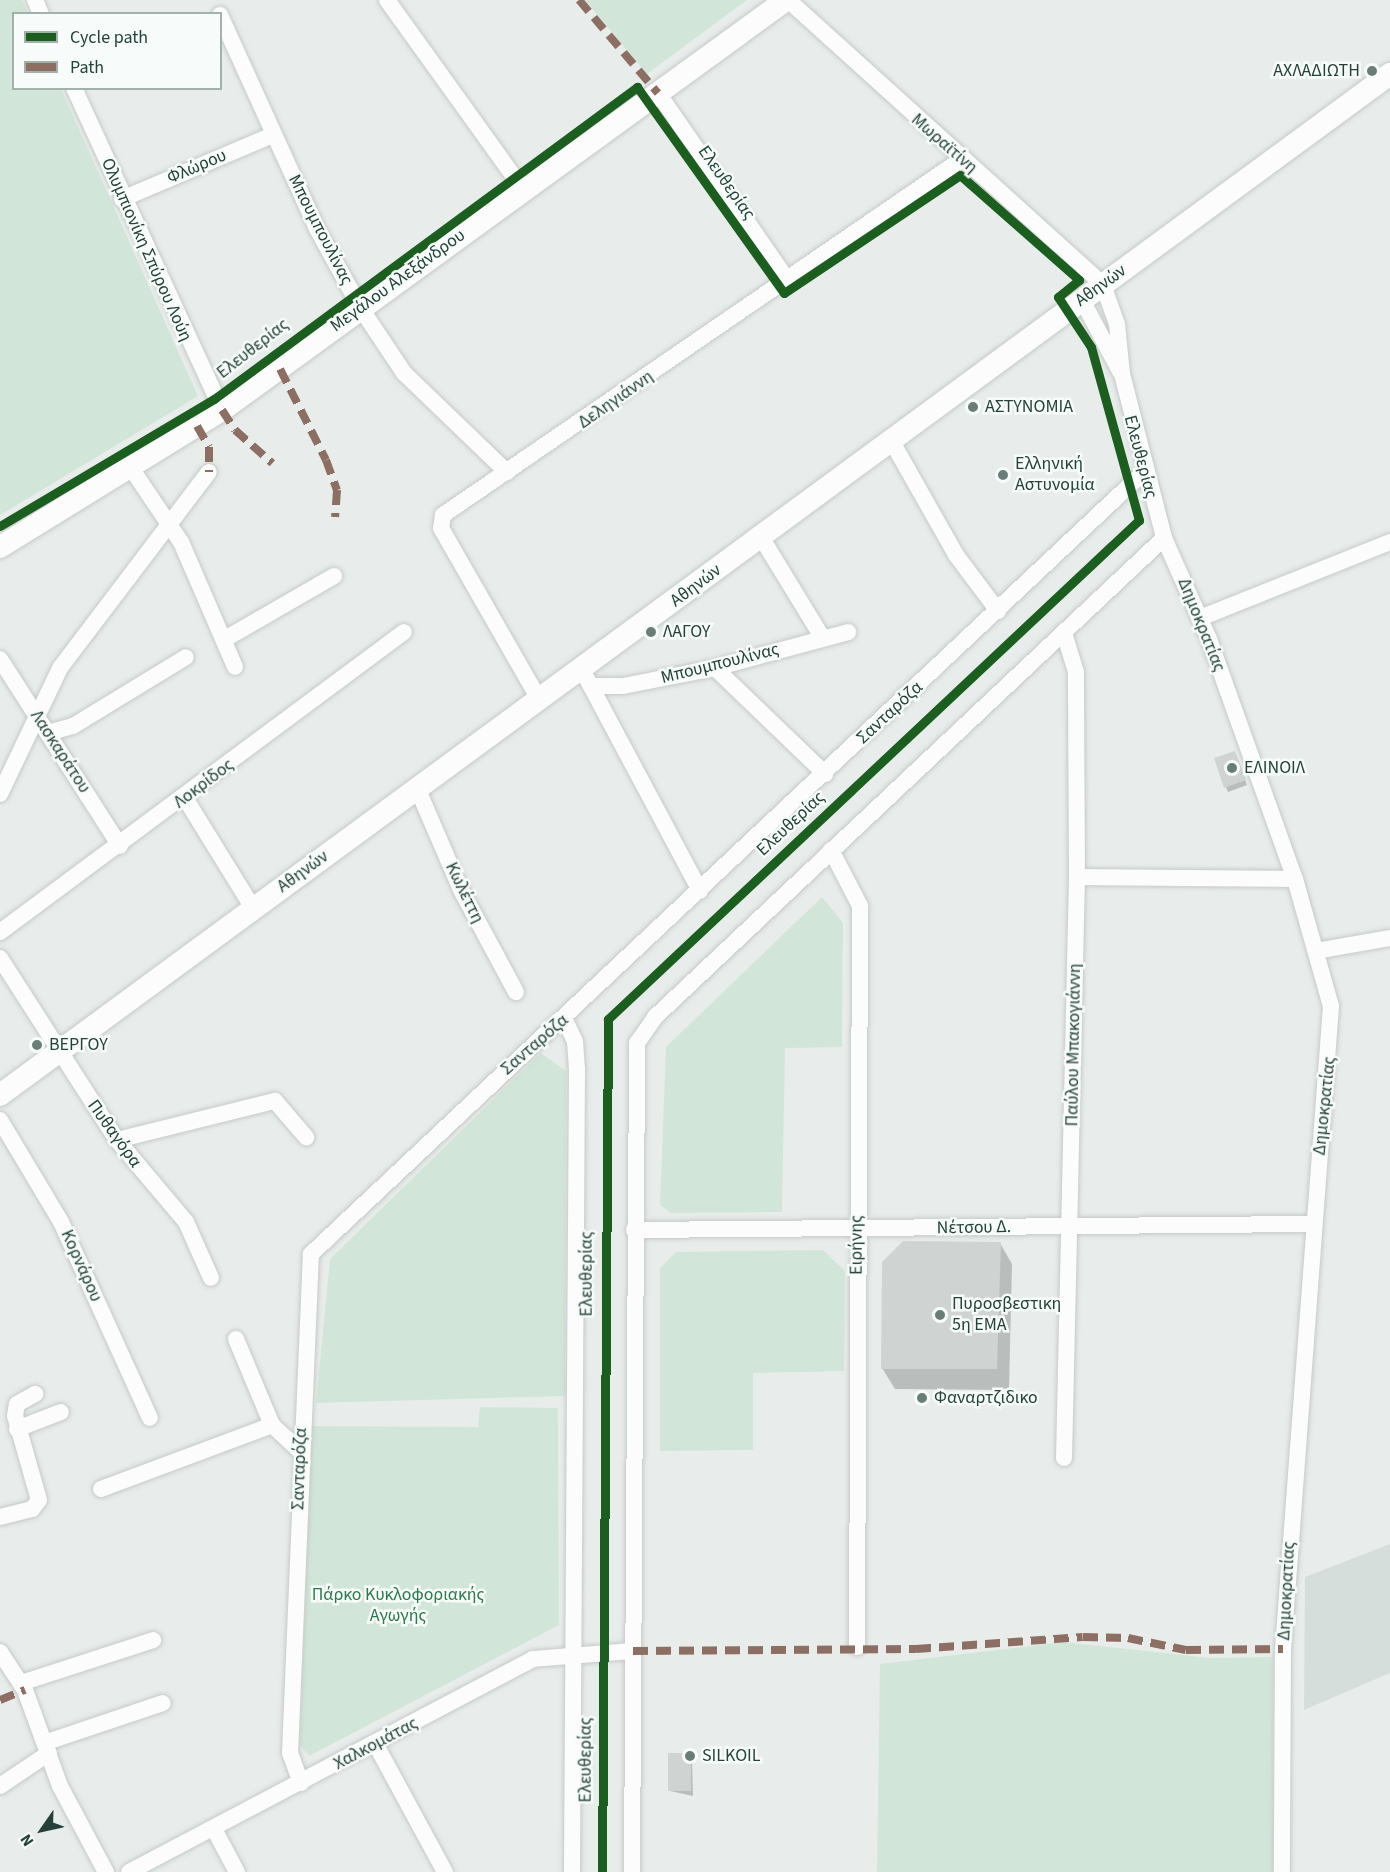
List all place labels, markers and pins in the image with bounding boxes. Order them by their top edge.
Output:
place label: ΑΧΛΑΔΙΩΤΗ [1273,60,1360,82]
marker: ΑΧΛΑΔΙΩΤΗ [1365,64,1379,78]
place label: ΑΣΤΥΝΟΜΙΑ [985,396,1073,418]
marker: ΑΣΤΥΝΟΜΙΑ [966,400,980,414]
place label: Ελληνική Αστυνομία [1015,454,1095,496]
marker: Ελληνική Αστυνομία [996,468,1010,482]
place label: ΛΑΓΟΥ [663,621,710,643]
marker: ΛΑΓΟΥ [644,625,658,639]
place label: ΕΛΙΝΟΙΛ [1244,757,1305,779]
marker: ΕΛΙΝΟΙΛ [1225,761,1239,775]
place label: ΒΕΡΓΟΥ [49,1034,108,1056]
marker: ΒΕΡΓΟΥ [30,1038,44,1052]
place label: Πυροσβεστικη 5η ΕΜΑ [952,1294,1061,1336]
marker: Πυροσβεστικη 5η ΕΜΑ [933,1308,947,1322]
place label: Φαναρτζιδικο [934,1387,1038,1409]
marker: Φαναρτζιδικο [915,1391,929,1405]
place label: SILKOIL [702,1745,761,1767]
marker: SILKOIL [683,1749,697,1763]

